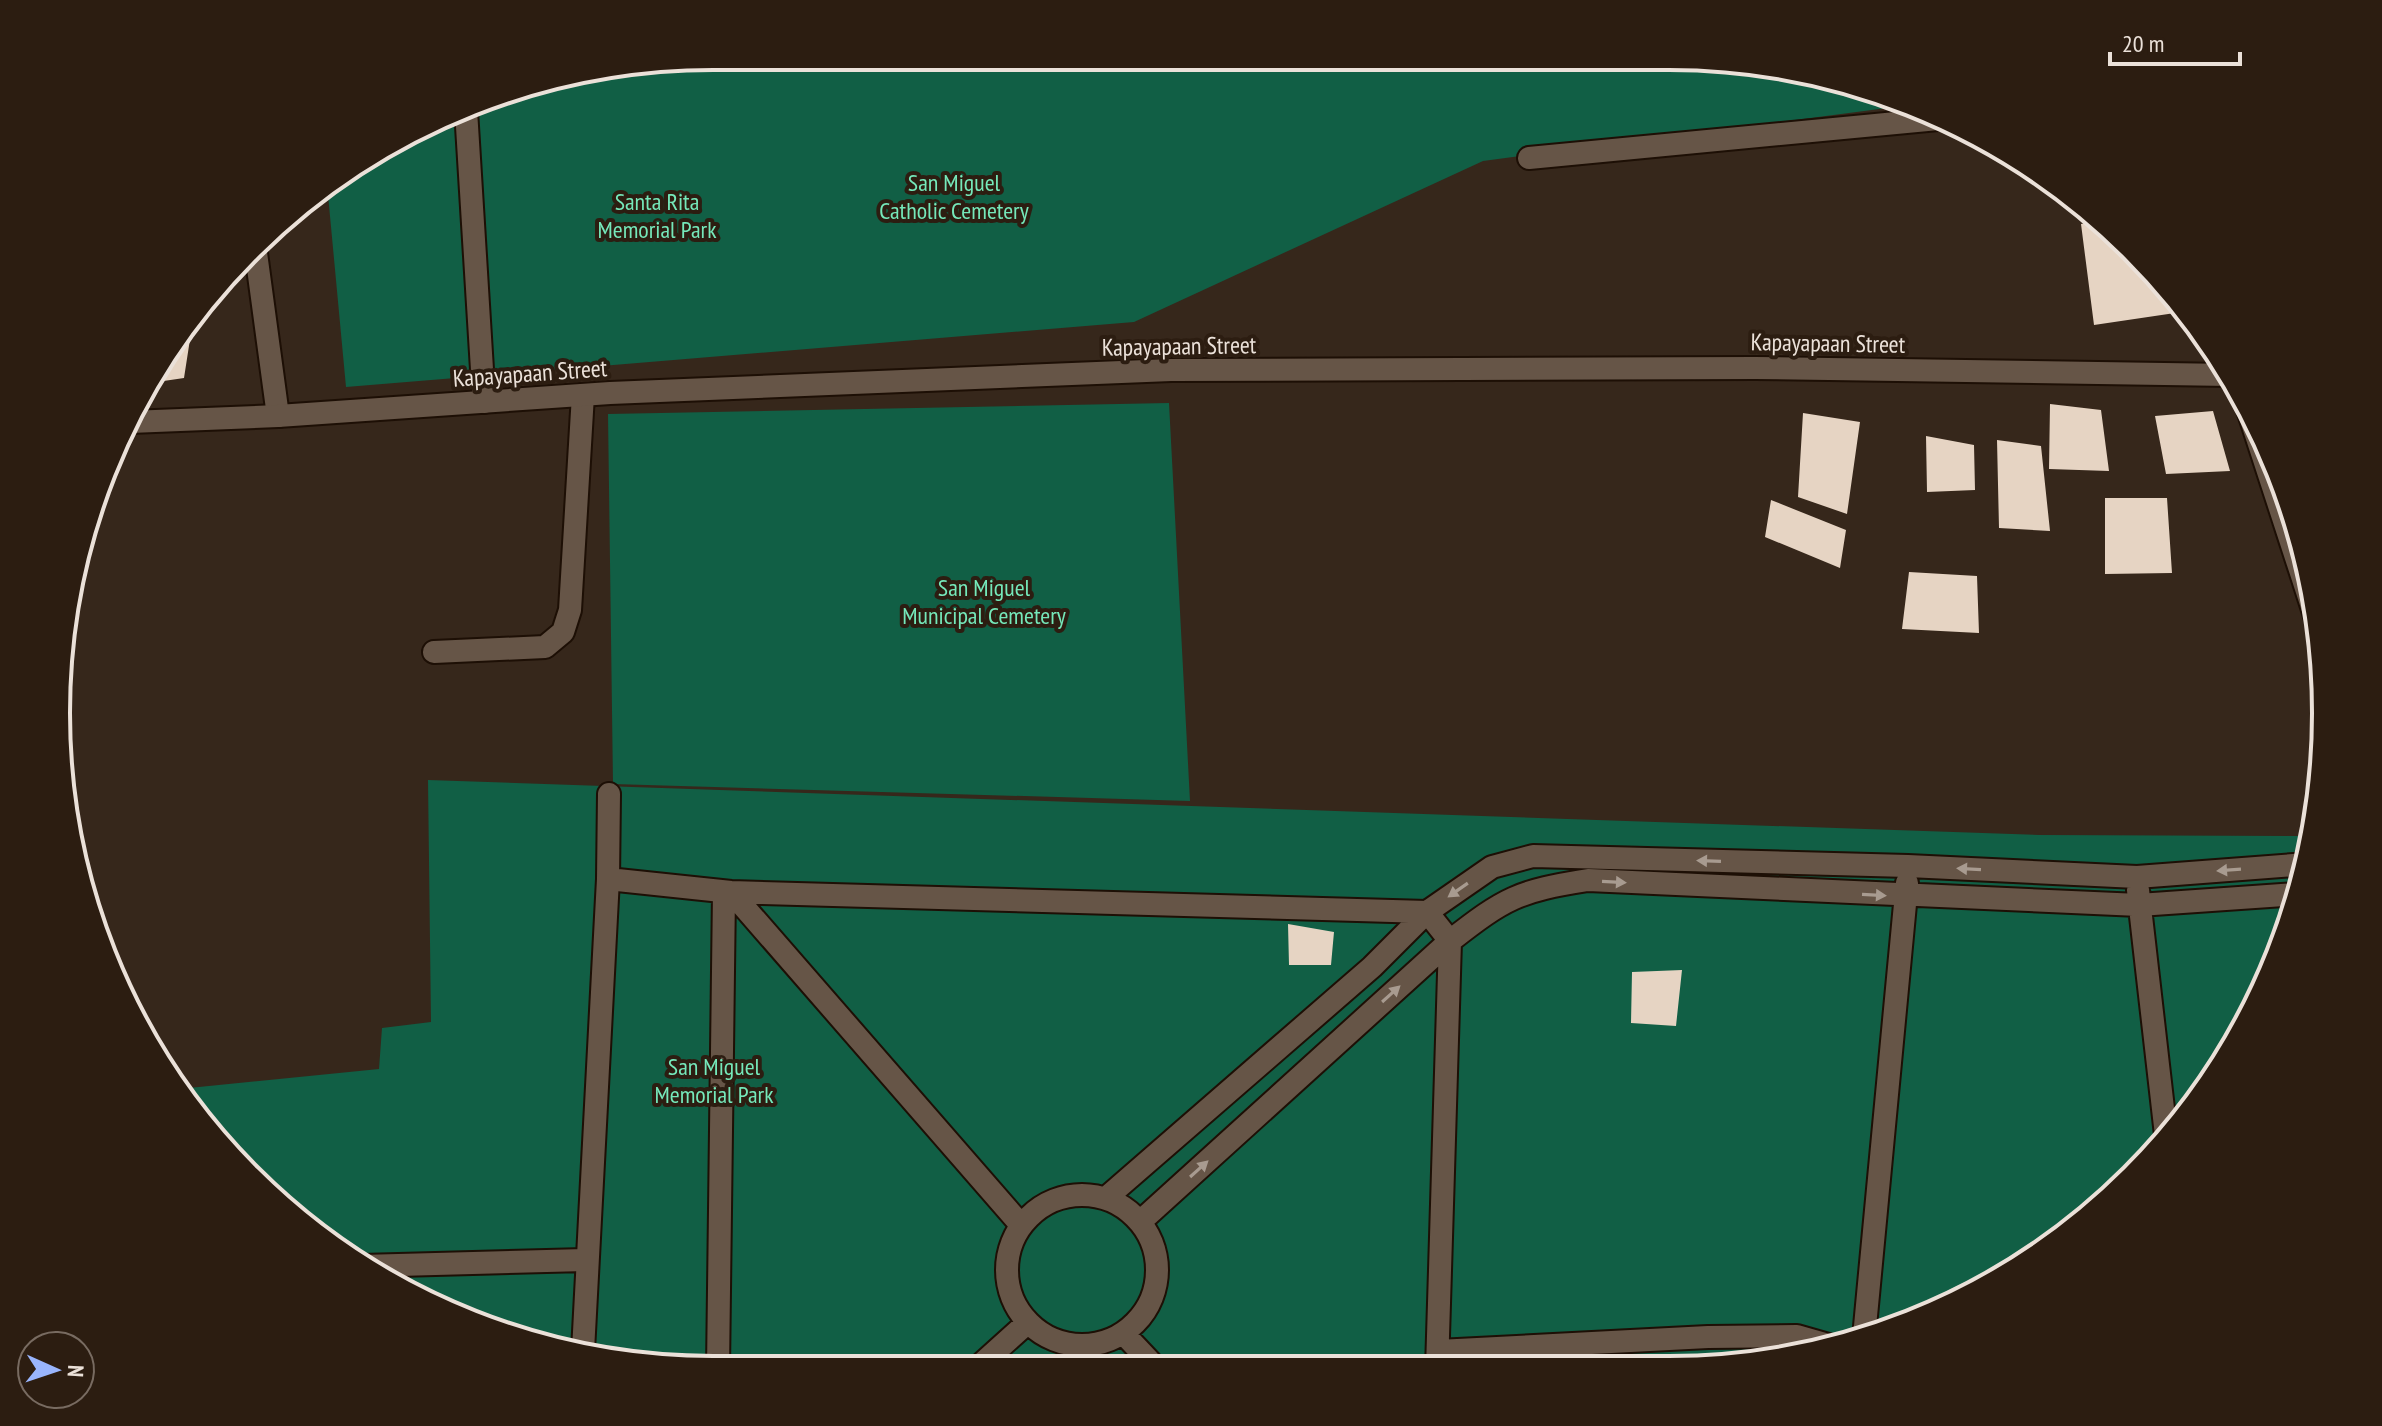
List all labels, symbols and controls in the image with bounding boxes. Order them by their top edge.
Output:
scale bar [2110,16,2240,66]
text: 20 m [2122,28,2164,59]
park label: San Miguel Catholic Cemetery [879,167,1029,226]
park label: Santa Rita Memorial Park [598,186,717,245]
street label: Kapayapaan Street [1750,326,1906,360]
street label: Kapayapaan Street [1101,329,1257,363]
street label: Kapayapaan Street [452,352,609,394]
park label: San Miguel Municipal Cemetery [902,572,1066,631]
one-way arrow [1696,855,1721,867]
one-way arrow [1956,862,1981,875]
one-way arrow [2216,864,2241,877]
one-way arrow [1602,875,1627,888]
one-way arrow [1448,882,1469,897]
one-way arrow [1862,889,1887,902]
one-way arrow [1381,986,1401,1003]
park label: San Miguel Memorial Park [655,1051,774,1110]
one-way arrow [1189,1160,1208,1178]
north arrow [16,1330,96,1410]
text: N [62,1364,90,1378]

